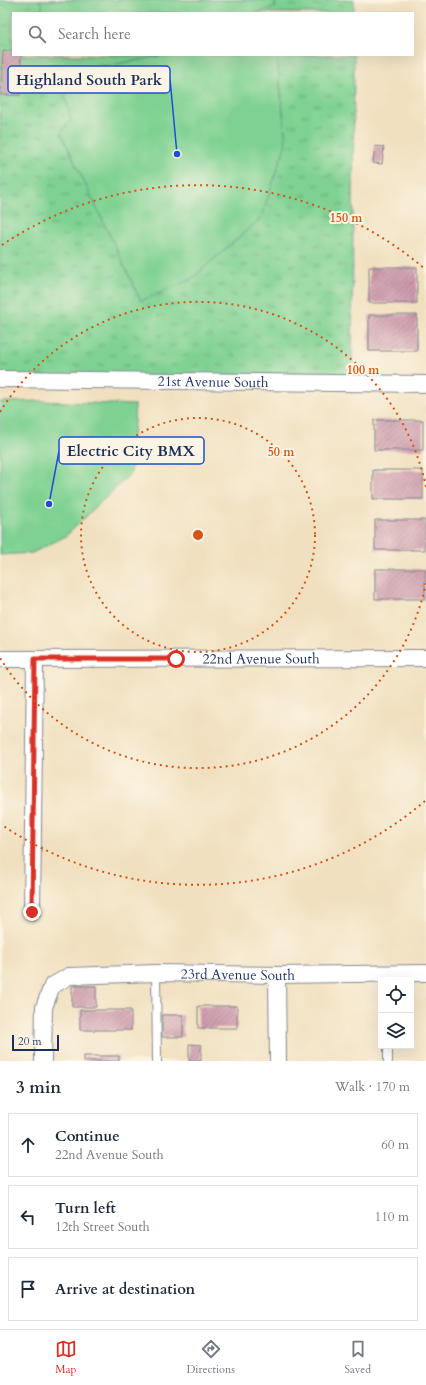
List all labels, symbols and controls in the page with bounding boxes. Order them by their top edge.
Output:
search box [12,12,414,56]
icon: search [26,23,48,45]
text: Search here [58,24,131,44]
callout: Highland South Park [8,66,170,93]
text: Highland South Park [16,70,163,90]
text: 150 m [330,210,363,226]
text: 100 m [347,362,380,378]
street label: 21st Avenue South [157,371,269,392]
callout: Electric City BMX [59,437,204,464]
text: Electric City BMX [67,441,196,461]
text: 50 m [268,444,295,460]
centre of rings [191,528,205,542]
street label: 22nd Avenue South [202,649,320,668]
route start [167,650,185,668]
route end [23,903,41,921]
street label: 23rd Avenue South [180,964,295,985]
map controls [378,977,414,1049]
button: locate [378,977,414,1013]
button: layers [378,1013,414,1049]
scale bar [12,1033,59,1052]
text: 20 m [18,1034,42,1049]
text: 3 min [16,1076,61,1099]
text: Walk · 170 m [335,1078,410,1096]
text: Continue [55,1126,120,1146]
icon: ahead [17,1134,39,1156]
text: 60 m [381,1136,409,1154]
text: 22nd Avenue South [55,1146,164,1164]
text: Turn left [55,1198,116,1218]
icon: left [17,1206,39,1228]
text: 110 m [375,1208,409,1226]
text: 12th Street South [55,1218,150,1236]
icon: arrive [17,1278,39,1300]
text: Arrive at destination [55,1279,195,1299]
tab: Map [55,1338,77,1377]
tab: Directions [186,1338,235,1377]
tab: Saved [345,1338,371,1377]

